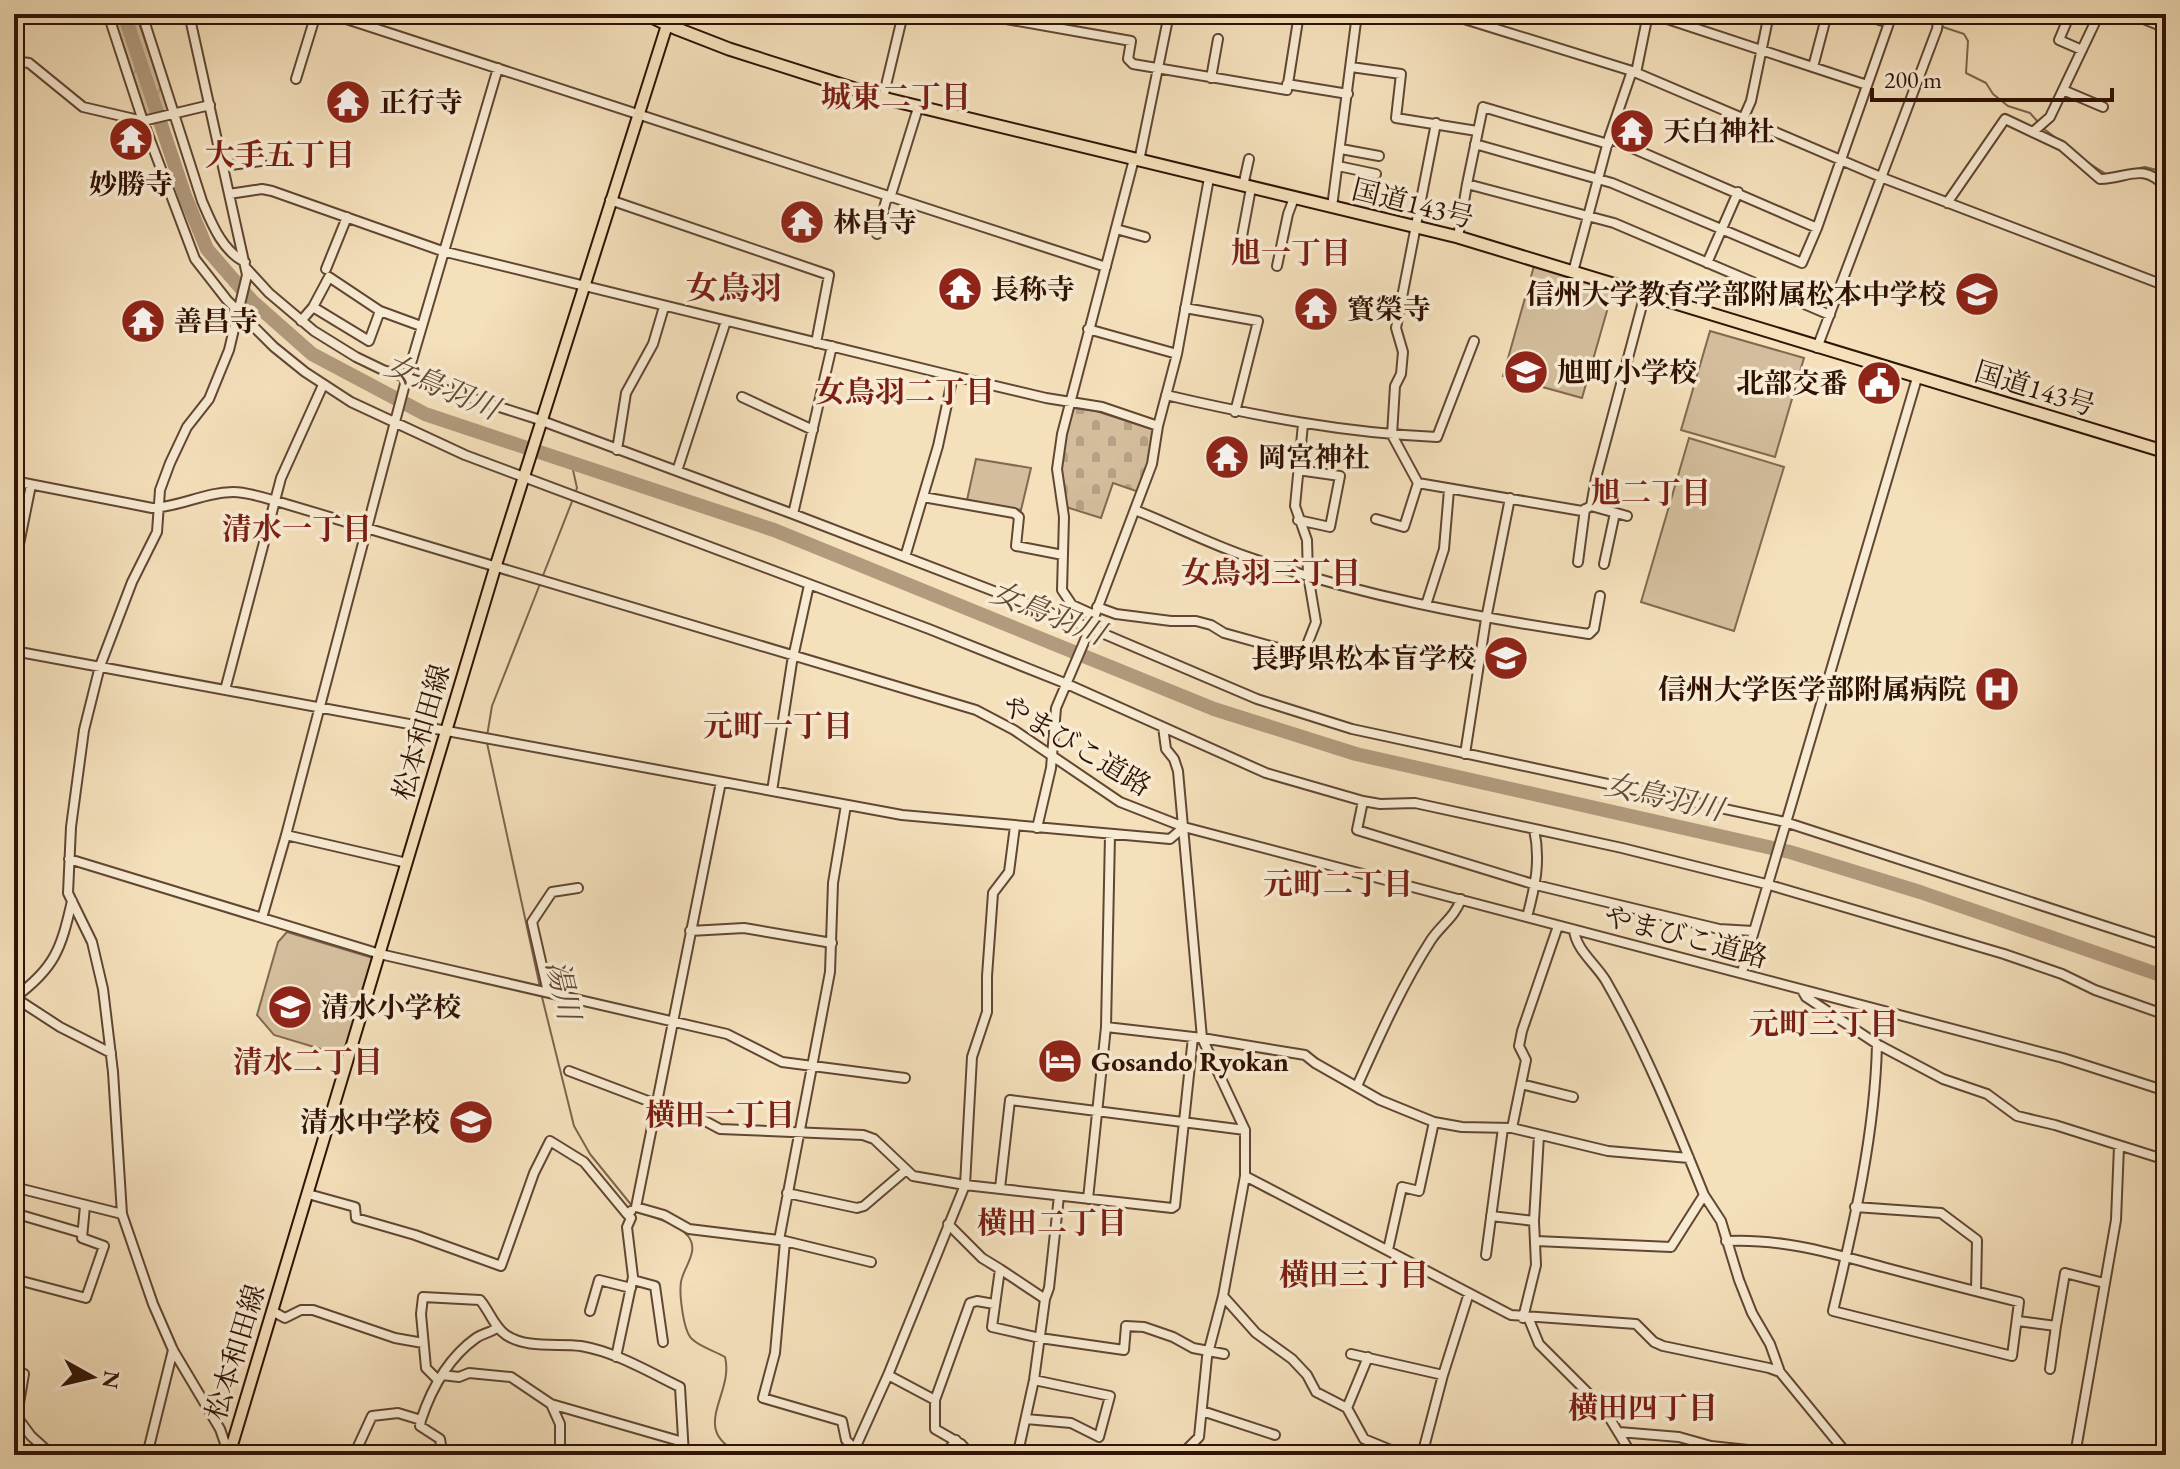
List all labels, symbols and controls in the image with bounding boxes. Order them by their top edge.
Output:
scale bar [1872,52,2112,102]
text: 200 m [1884,64,1942,95]
district label: 城東二丁目 [821,77,971,116]
temple icon: 正行寺 [324,78,372,126]
place label: 正行寺 [379,84,463,120]
temple icon: 天白神社 [1608,107,1656,155]
place label: 天白神社 [1663,113,1775,149]
temple icon: 妙勝寺 [107,115,155,163]
district label: 大手五丁目 [205,135,355,174]
place label: 妙勝寺 [89,166,173,202]
street label: 国道143号 [1348,170,1478,236]
temple icon: 林昌寺 [778,198,826,246]
place label: 林昌寺 [833,204,917,240]
district label: 旭一丁目 [1231,233,1351,272]
temple icon: 長称寺 [936,265,984,313]
district label: 女鳥羽 [686,267,782,309]
school or university icon: 信州大学教育学部附属松本中学校 [1953,270,2001,318]
place label: 長称寺 [991,271,1075,307]
place label: 信州大学教育学部附属松本中学校 [1526,276,1946,312]
temple icon: 寳榮寺 [1292,285,1340,333]
place label: 寳榮寺 [1347,291,1431,327]
temple icon: 善昌寺 [119,297,167,345]
place label: 善昌寺 [174,303,258,339]
water label: 女鳥羽川 [379,345,508,429]
school or university icon: 旭町小学校 [1502,348,1550,396]
street label: 国道143号 [1970,353,2100,423]
place label: 旭町小学校 [1557,354,1697,390]
public building icon: 北部交番 [1855,359,1903,407]
place label: 北部交番 [1736,365,1848,401]
district label: 女鳥羽二丁目 [815,372,995,411]
temple icon: 岡宮神社 [1203,433,1251,481]
place label: 岡宮神社 [1258,439,1370,475]
district label: 旭二丁目 [1591,473,1711,512]
district label: 清水一丁目 [222,509,372,548]
district label: 女鳥羽三丁目 [1181,553,1361,592]
water label: 女鳥羽川 [985,572,1114,654]
school or university icon: 長野県松本盲学校 [1482,634,1530,682]
place label: 長野県松本盲学校 [1251,640,1475,676]
street label: 松本和田線 [384,660,458,804]
hospital icon: 信州大学医学部附属病院 [1973,665,2021,713]
place label: 信州大学医学部附属病院 [1658,671,1966,707]
street label: やまびこ道路 [996,686,1158,804]
district label: 元町一丁目 [703,706,853,745]
water label: 女鳥羽川 [1601,764,1730,830]
district label: 元町二丁目 [1263,864,1413,903]
street label: やまびこ道路 [1600,897,1772,975]
water label: 湯川 [538,956,590,1026]
school or university icon: 清水小学校 [266,983,314,1031]
place label: 清水小学校 [321,989,461,1025]
district label: 元町三丁目 [1749,1004,1899,1043]
hotel icon: Gosando Ryokan [1036,1037,1084,1085]
district label: 清水二丁目 [233,1042,383,1081]
place label: Gosando Ryokan [1091,1043,1289,1079]
district label: 横田一丁目 [645,1095,795,1134]
school or university icon: 清水中学校 [447,1098,495,1146]
place label: 清水中学校 [300,1104,440,1140]
district label: 横田二丁目 [977,1203,1127,1242]
district label: 横田三丁目 [1279,1255,1429,1294]
street label: 松本和田線 [197,1280,273,1424]
north arrow [52,1337,132,1417]
text: N [96,1369,127,1391]
district label: 横田四丁目 [1568,1388,1718,1427]

